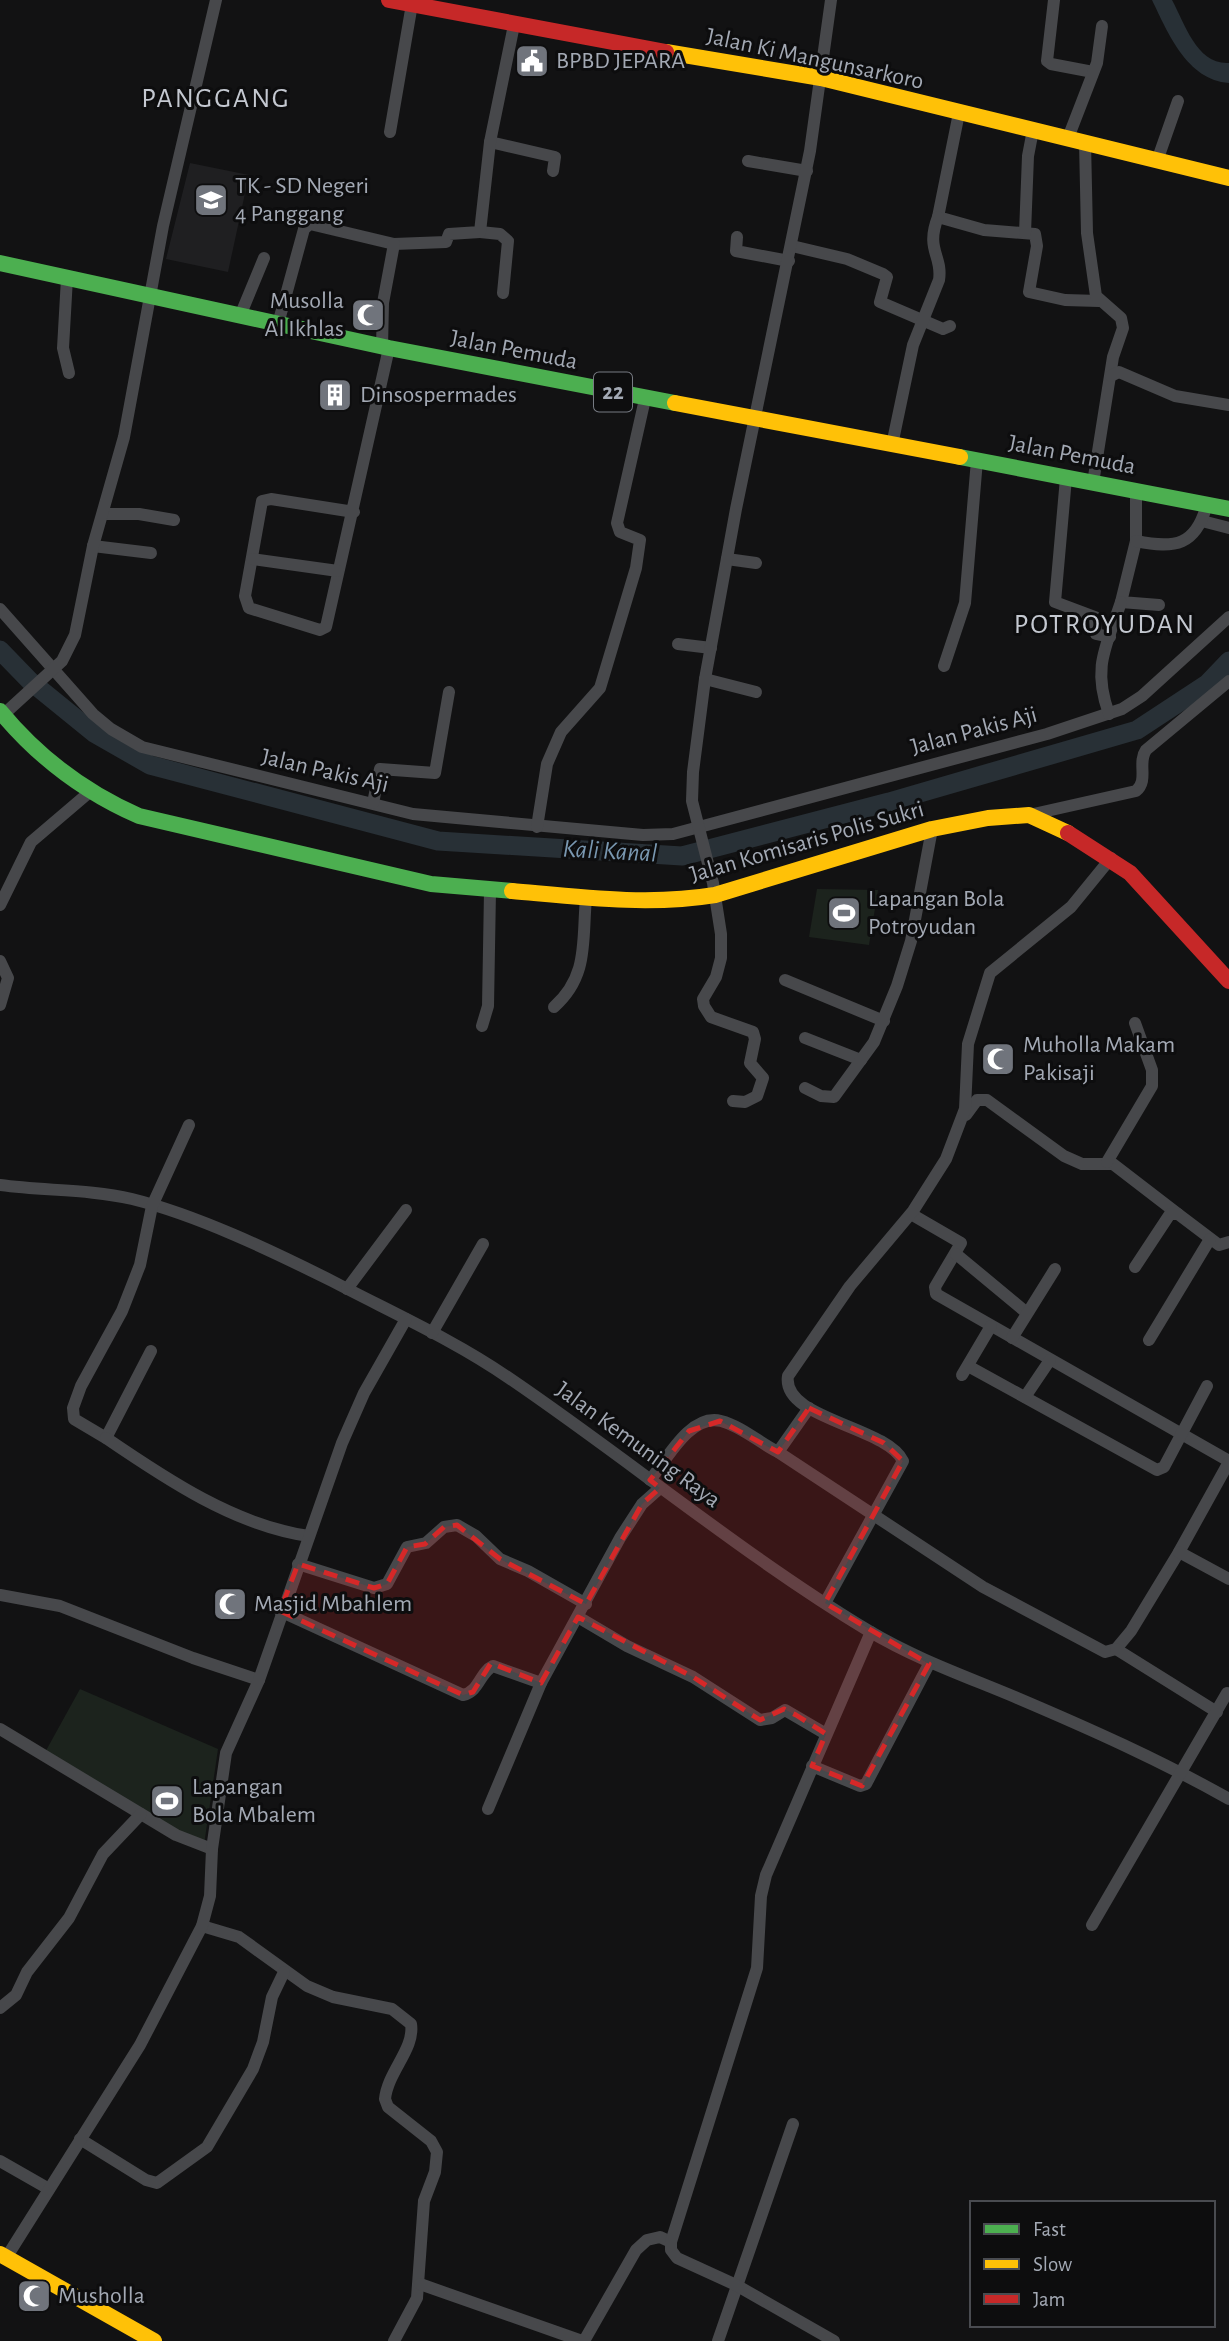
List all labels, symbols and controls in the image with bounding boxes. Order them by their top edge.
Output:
street label: Jalan Ki Mangunsarkoro [704,24,926,94]
public building icon: BPBD JEPARA [513,42,551,80]
place label: BPBD JEPARA [556,49,685,73]
district label: PANGGANG [141,85,291,113]
place label: TK - SD Negeri 4 Panggang [235,174,369,226]
school or university icon: TK - SD Negeri 4 Panggang [192,181,230,219]
place label: Musolla Al Ikhlas [265,289,344,341]
mosque icon: Musolla Al Ikhlas [349,296,387,334]
street label: Jalan Pemuda [449,326,579,374]
road number: 22 [594,372,632,412]
building icon: Dinsospermades [316,376,354,414]
place label: Dinsospermades [360,383,517,407]
street label: Jalan Pemuda [1007,431,1137,479]
district label: POTROYUDAN [1014,611,1196,639]
street label: Jalan Pakis Aji [908,703,1040,759]
street label: Jalan Pakis Aji [259,745,391,797]
street label: Jalan Komisaris Polis Sukri [687,797,927,887]
water label: Kali Kanal [562,836,658,866]
place label: Lapangan Bola Potroyudan [868,887,1005,939]
sports icon: Lapangan Bola Potroyudan [825,894,863,932]
place label: Muholla Makam Pakisaji [1023,1033,1175,1085]
mosque icon: Muholla Makam Pakisaji [979,1040,1017,1078]
street label: Jalan Kemuning Raya [551,1377,725,1513]
mosque icon: Masjid Mbahlem [211,1585,249,1623]
place label: Masjid Mbahlem [254,1592,412,1616]
place label: Lapangan Bola Mbalem [192,1775,316,1827]
sports icon: Lapangan Bola Mbalem [148,1782,186,1820]
legend [970,2201,1215,2327]
text: Fast [1033,2219,1066,2240]
text: Slow [1033,2254,1072,2275]
mosque icon: Musholla [15,2277,53,2315]
place label: Musholla [58,2284,145,2308]
text: Jam [1033,2289,1065,2310]

